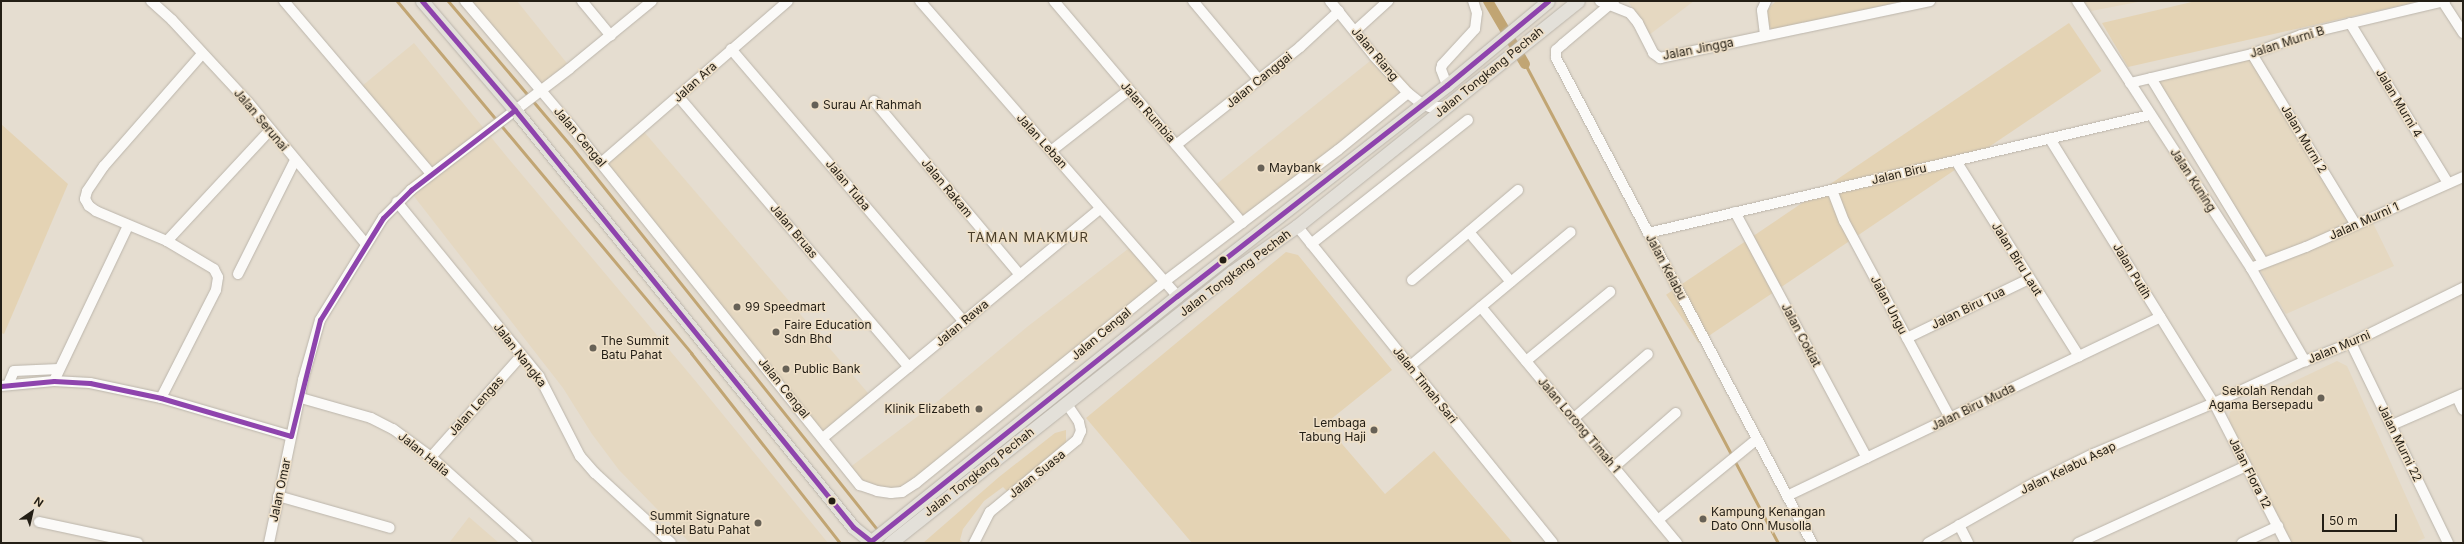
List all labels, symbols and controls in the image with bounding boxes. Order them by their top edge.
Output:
street label: Jalan Murni B [2248,23,2326,61]
street label: Jalan Riang [1348,24,1402,84]
street label: Jalan Tongkang Pechah [1432,24,1546,120]
street label: Jalan Jingga [1661,35,1735,63]
street label: Jalan Canggai [1223,49,1295,111]
street label: Jalan Ara [670,59,720,105]
street label: Jalan Murni 4 [2373,66,2425,140]
street label: Jalan Rumbia [1118,79,1178,145]
street label: Jalan Serunai [231,86,291,154]
place label: Surau Ar Rahmah [823,98,922,112]
marker: Surau Ar Rahmah [810,100,820,110]
street label: Jalan Murni 2 [2278,102,2330,176]
street label: Jalan Cengal [551,104,609,170]
street label: Jalan Leban [1014,111,1070,171]
street label: Jalan Kuning [2167,146,2219,214]
street label: Jalan Rakam [918,156,976,220]
street label: Jalan Tuba [823,157,873,213]
place label: Maybank [1269,161,1321,175]
street label: Jalan Biru [1870,161,1928,187]
marker: Maybank [1256,163,1266,173]
street label: Jalan Murni 1 [2327,199,2401,243]
street label: Jalan Bruas [767,201,821,261]
street label: Jalan Biru Laut [1989,220,2045,298]
street label: Jalan Tongkang Pechah [1176,226,1294,320]
district label: TAMAN MAKMUR [967,229,1089,245]
street label: Jalan Kelabu [1643,232,1689,302]
street label: Jalan Putih [2110,241,2154,301]
unlabelled marker [1218,255,1228,265]
street label: Jalan Ungu [1868,273,1910,337]
street label: Jalan Biru Tua [1929,284,2007,332]
street label: Jalan Rawa [933,297,991,349]
place label: 99 Speedmart [745,300,826,314]
street label: Jalan Coklat [1778,301,1824,369]
marker: 99 Speedmart [732,302,742,312]
street label: Jalan Cengal [1068,305,1134,363]
place label: Faire Education Sdn Bhd [784,318,872,346]
street label: Jalan Nangka [491,320,549,390]
marker: Faire Education Sdn Bhd [771,327,781,337]
street label: Jalan Murni [2306,327,2372,367]
place label: The Summit Batu Pahat [601,334,669,362]
marker: The Summit Batu Pahat [588,343,598,353]
street label: Jalan Timah Sari [1390,344,1460,426]
street label: Jalan Cengal [755,355,813,421]
place label: Public Bank [794,362,860,376]
marker: Public Bank [781,364,791,374]
street label: Jalan Lengas [446,373,506,439]
street label: Jalan Lorong Timah 1 [1535,374,1623,476]
street label: Jalan Biru Muda [1929,380,2017,434]
place label: Sekolah Rendah Agama Bersepadu [2209,384,2313,412]
marker: Sekolah Rendah Agama Bersepadu [2316,393,2326,403]
place label: Klinik Elizabeth [884,402,970,416]
street label: Jalan Murni 22 [2375,402,2425,484]
marker: Klinik Elizabeth [973,403,985,415]
place label: Lembaga Tabung Haji [1299,416,1366,444]
street label: Jalan Tongkang Pechah [921,425,1037,519]
marker: Lembaga Tabung Haji [1369,425,1379,435]
street label: Jalan Halia [395,429,453,479]
street label: Jalan Flora 12 [2226,435,2274,511]
street label: Jalan Kelabu Asap [2018,439,2118,497]
street label: Jalan Suasa [1006,447,1068,501]
street label: Jalan Omar [266,457,294,523]
north arrow [12,492,52,532]
text: N [31,494,46,510]
unlabelled marker [827,496,837,506]
place label: Kampung Kenangan Dato Onn Musolla [1711,505,1825,533]
scale bar [2324,506,2399,532]
place label: Summit Signature Hotel Batu Pahat [650,509,750,537]
text: 50 m [2329,513,2358,528]
marker: Kampung Kenangan Dato Onn Musolla [1698,514,1708,524]
marker: Summit Signature Hotel Batu Pahat [753,518,763,528]

